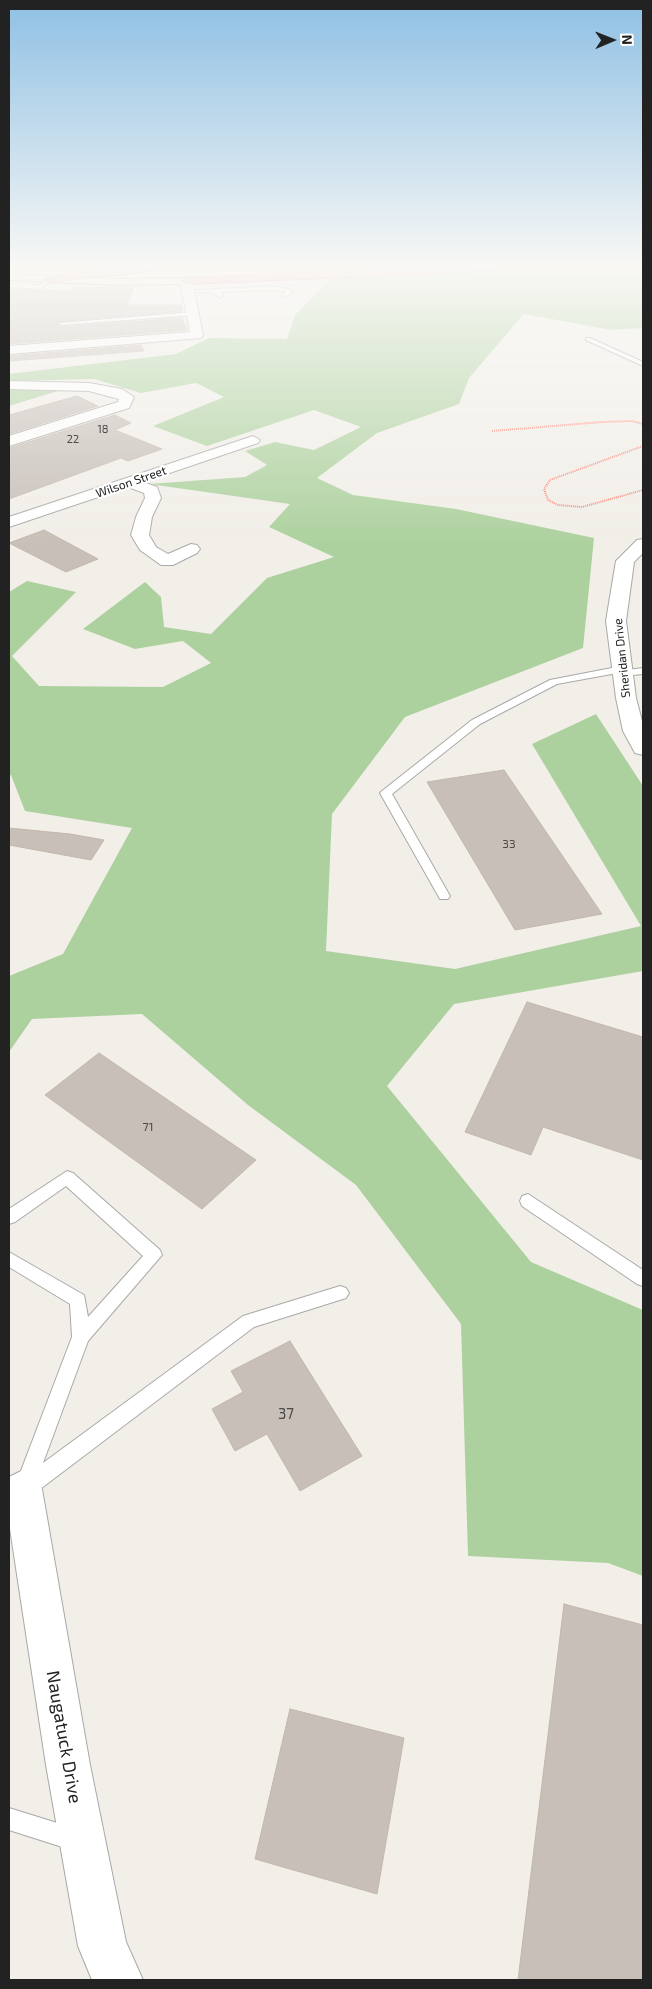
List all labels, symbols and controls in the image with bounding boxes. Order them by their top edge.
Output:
north arrow [587,15,637,65]
text: N [619,35,636,45]
house number: 18 [97,422,109,436]
house number: 22 [67,432,79,446]
street label: Wilson Street [94,463,168,501]
street label: Sheridan Drive [611,618,633,698]
house number: 33 [502,837,516,851]
house number: 71 [143,1120,153,1134]
house number: 37 [278,1405,294,1423]
street label: Naugatuck Drive [42,1669,86,1805]

